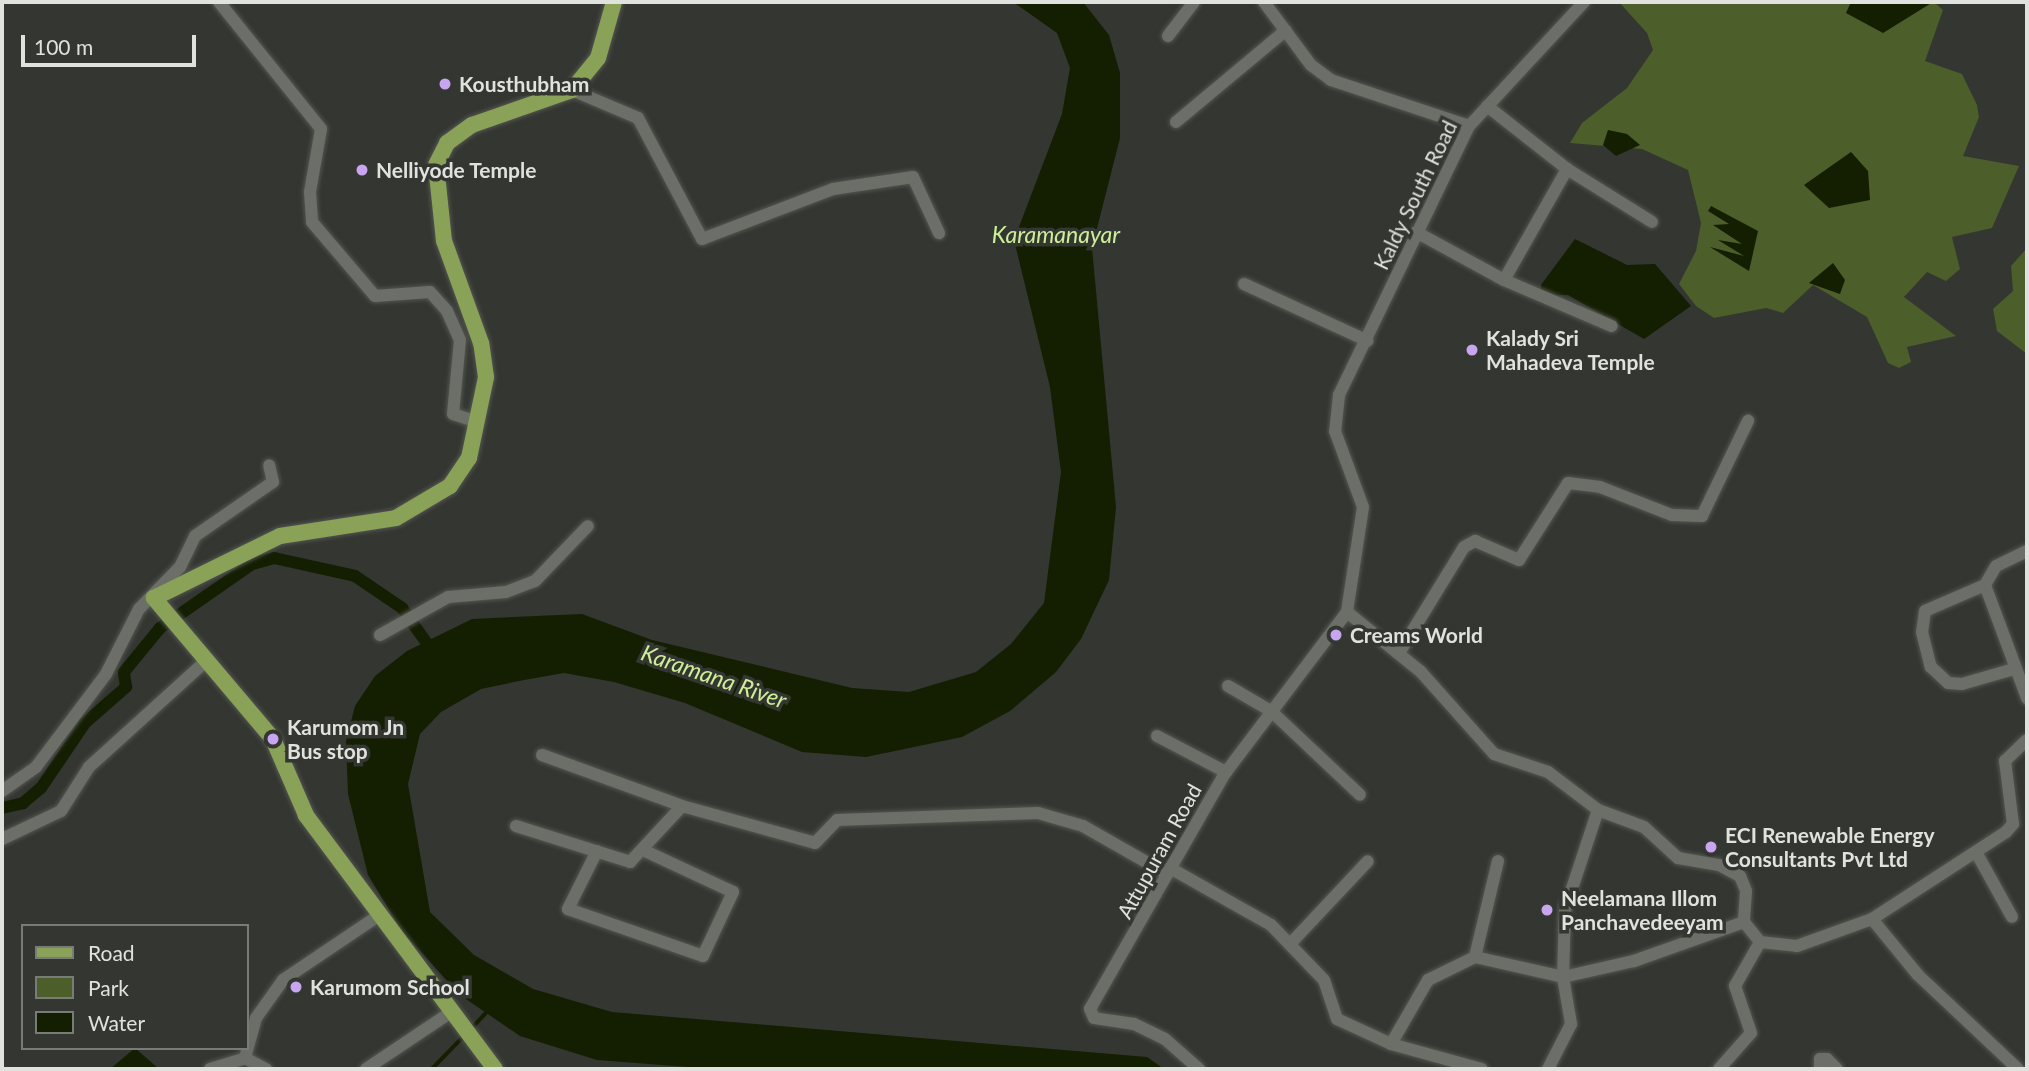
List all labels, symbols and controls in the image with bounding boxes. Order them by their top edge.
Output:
scale bar [24,21,200,65]
text: 100 m [34,34,93,59]
place label: Kousthubham [459,71,589,97]
marker: Kousthubham [437,76,453,92]
street label: Kaldy South Road [1368,116,1462,274]
place label: Nelliyode Temple [376,157,537,183]
marker: Nelliyode Temple [354,162,370,178]
water label: Karamanayar [992,220,1120,248]
place label: Kalady Sri Mahadeva Temple [1486,325,1655,375]
marker: Kalady Sri Mahadeva Temple [1464,342,1480,358]
place label: Creams World [1350,622,1483,648]
marker: Creams World [1328,627,1344,643]
water label: Karamana River [638,638,790,714]
place label: Karumom Jn Bus stop [287,714,405,764]
marker: Karumom Jn Bus stop [265,731,281,747]
street label: Attupuram Road [1112,779,1206,923]
place label: ECI Renewable Energy Consultants Pvt Ltd [1725,822,1935,872]
marker: ECI Renewable Energy Consultants Pvt Ltd [1703,839,1719,855]
place label: Neelamana Illom Panchavedeeyam [1561,885,1724,935]
marker: Neelamana Illom Panchavedeeyam [1539,902,1555,918]
legend [21,924,248,1050]
text: Road [88,940,135,965]
place label: Karumom School [310,974,470,1000]
text: Park [88,975,129,1000]
marker: Karumom School [288,979,304,995]
text: Water [88,1010,145,1035]

